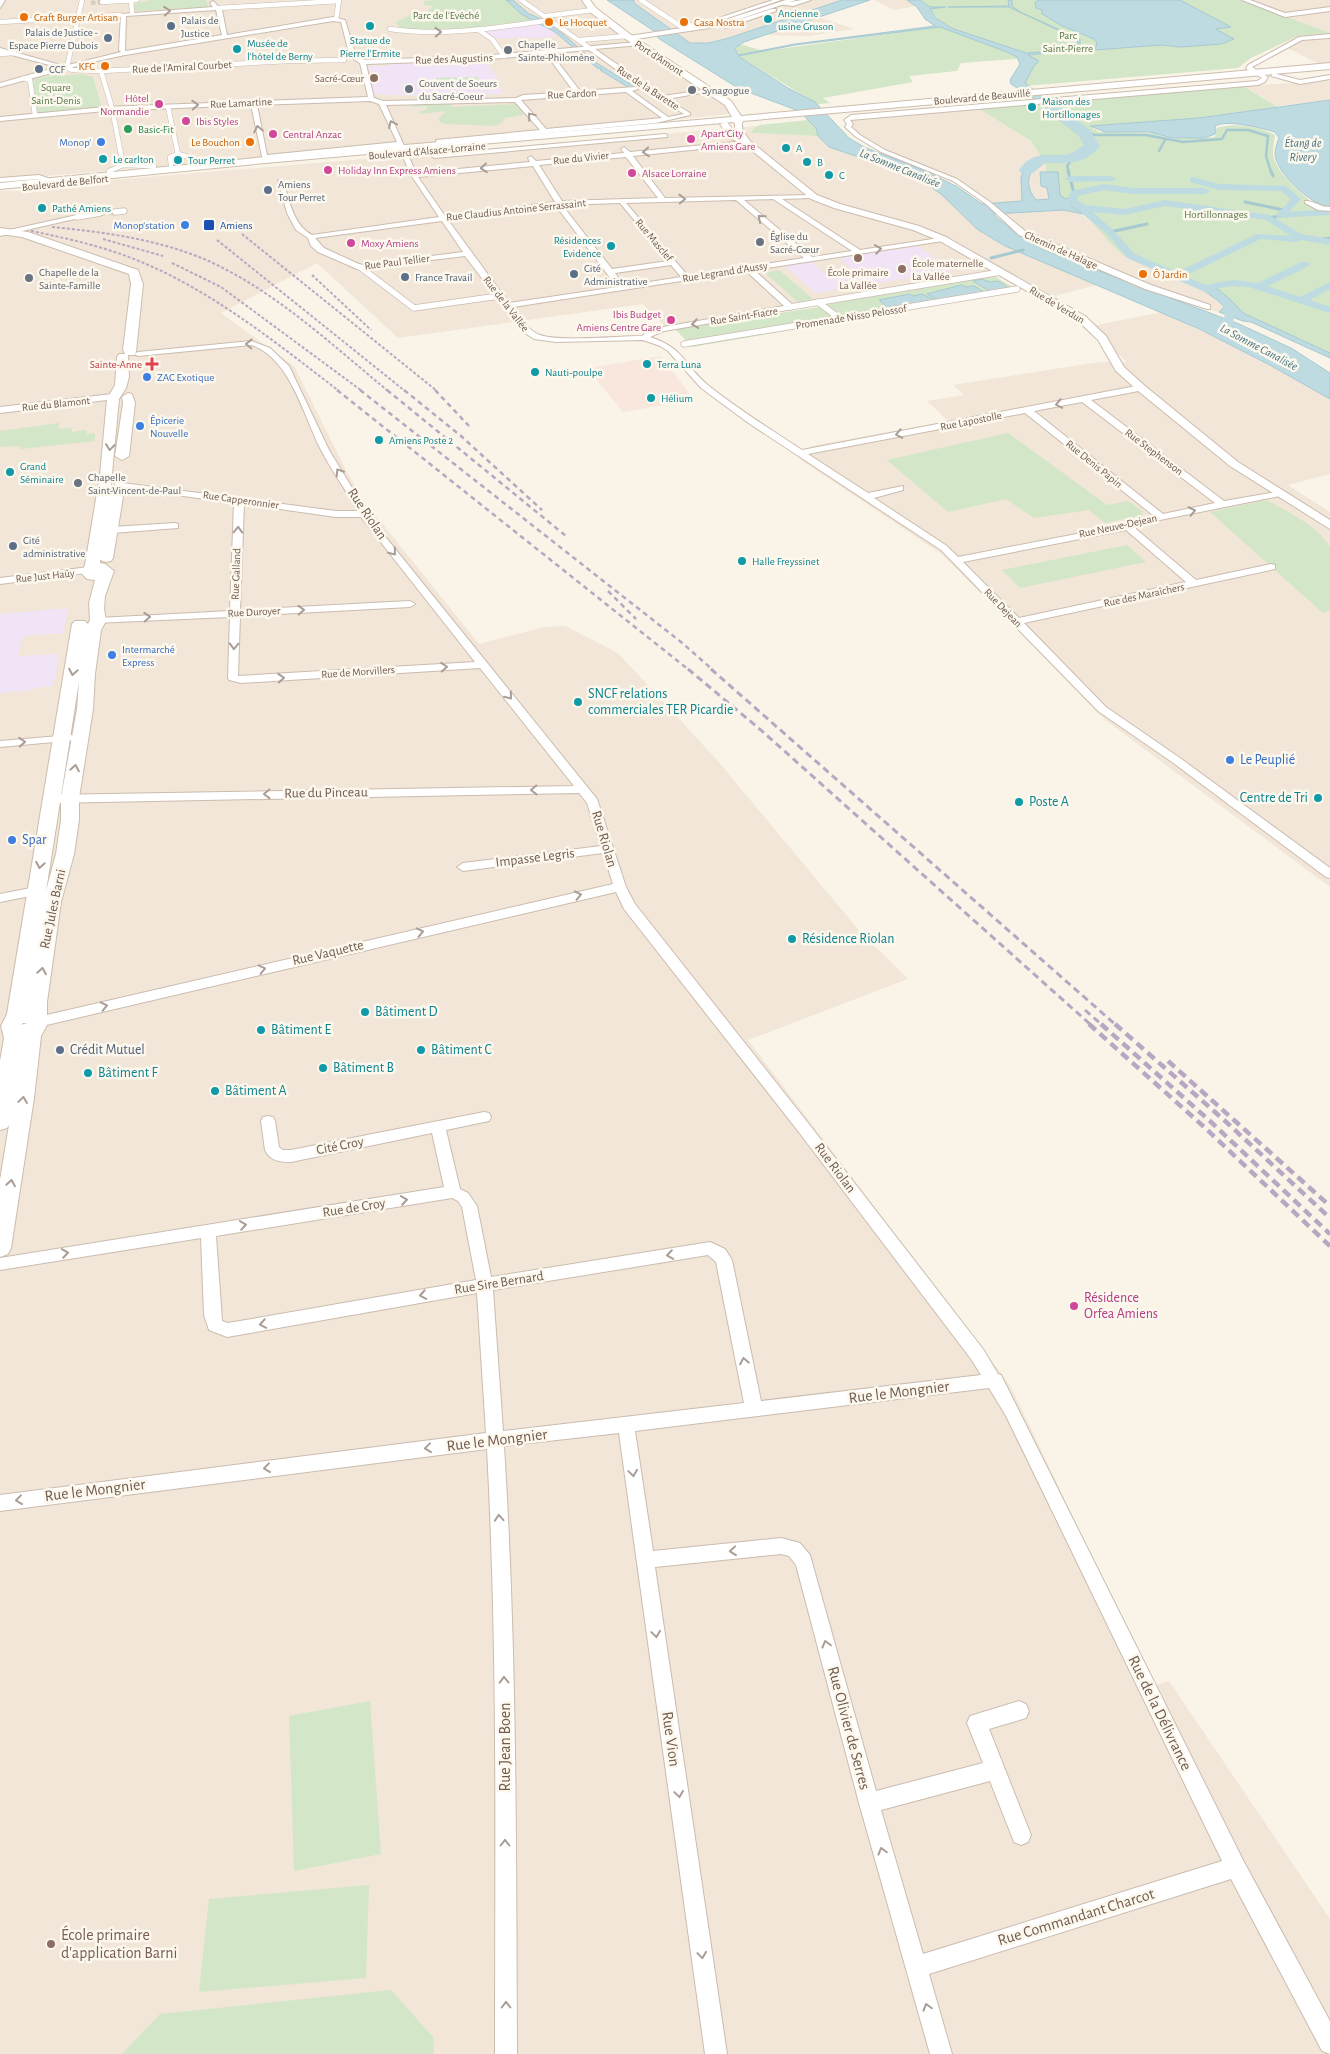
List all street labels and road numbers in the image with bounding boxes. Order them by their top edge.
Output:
street label: Port d'Amont [633,38,686,78]
street label: Rue des Augustins [415,52,493,66]
street label: Rue de l'Amiral Courbet [132,59,233,75]
street label: Rue de la Barette [615,64,681,112]
street label: Rue Cardon [547,87,597,101]
street label: Boulevard de Beauvillé [933,87,1031,107]
street label: Rue Lamartine [210,96,272,110]
street label: Boulevard d'Alsace-Lorraine [368,140,486,162]
street label: Rue du Vivier [552,150,610,166]
street label: Boulevard de Belfort [21,173,109,193]
street label: Rue Claudius Antoine Serrassaint [446,197,587,223]
street label: Rue Masclef [633,217,675,264]
street label: Chemin de Halage [1023,229,1099,271]
street label: Rue Paul Tellier [364,252,431,271]
street label: Rue Legrand d'Aussy [682,260,769,284]
street label: Rue de la Vallée [481,274,531,334]
street label: Rue de Verdun [1028,284,1086,326]
street label: Promenade Nisso Pelossof [795,303,908,331]
street label: Rue Saint-Fiacre [709,305,779,327]
street label: Rue du Blamont [21,395,91,413]
street label: Rue Lapostolle [939,410,1003,432]
street label: Rue Stephenson [1123,427,1185,477]
street label: Rue Denis Papin [1064,438,1124,490]
street label: Rue Riolan [345,486,389,542]
street label: Rue Capperonnier [202,489,280,511]
street label: Rue Neuve-Dejean [1078,512,1158,540]
street label: Rue Galland [230,548,242,600]
street label: Rue Just Haüy [15,567,75,585]
street label: Rue des Maraîchers [1103,581,1185,609]
street label: Rue Dejean [982,586,1024,630]
street label: Rue Duroyer [227,605,281,619]
street label: Rue de Morvillers [321,664,395,680]
street label: Rue du Pinceau [284,785,368,801]
street label: Rue Riolan [589,809,619,869]
street label: Impasse Legris [495,846,575,870]
street label: Rue Jules Barni [38,868,68,950]
street label: Rue Vaquette [291,938,365,968]
street label: Cité Croy [315,1135,365,1157]
street label: Rue Riolan [812,1140,858,1196]
street label: Rue de Croy [322,1196,387,1220]
street label: Rue Sire Bernard [453,1269,545,1297]
street label: Rue le Mongnier [848,1378,951,1406]
street label: Rue le Mongnier [446,1426,549,1454]
street label: Rue le Mongnier [44,1476,147,1504]
street label: Rue de la Délivrance [1125,1653,1195,1773]
street label: Rue Olivier de Serres [825,1665,873,1792]
street label: Rue Jean Boen [497,1703,513,1791]
street label: Rue Vion [659,1710,683,1768]
street label: Rue Commandant Charcot [996,1886,1156,1948]

